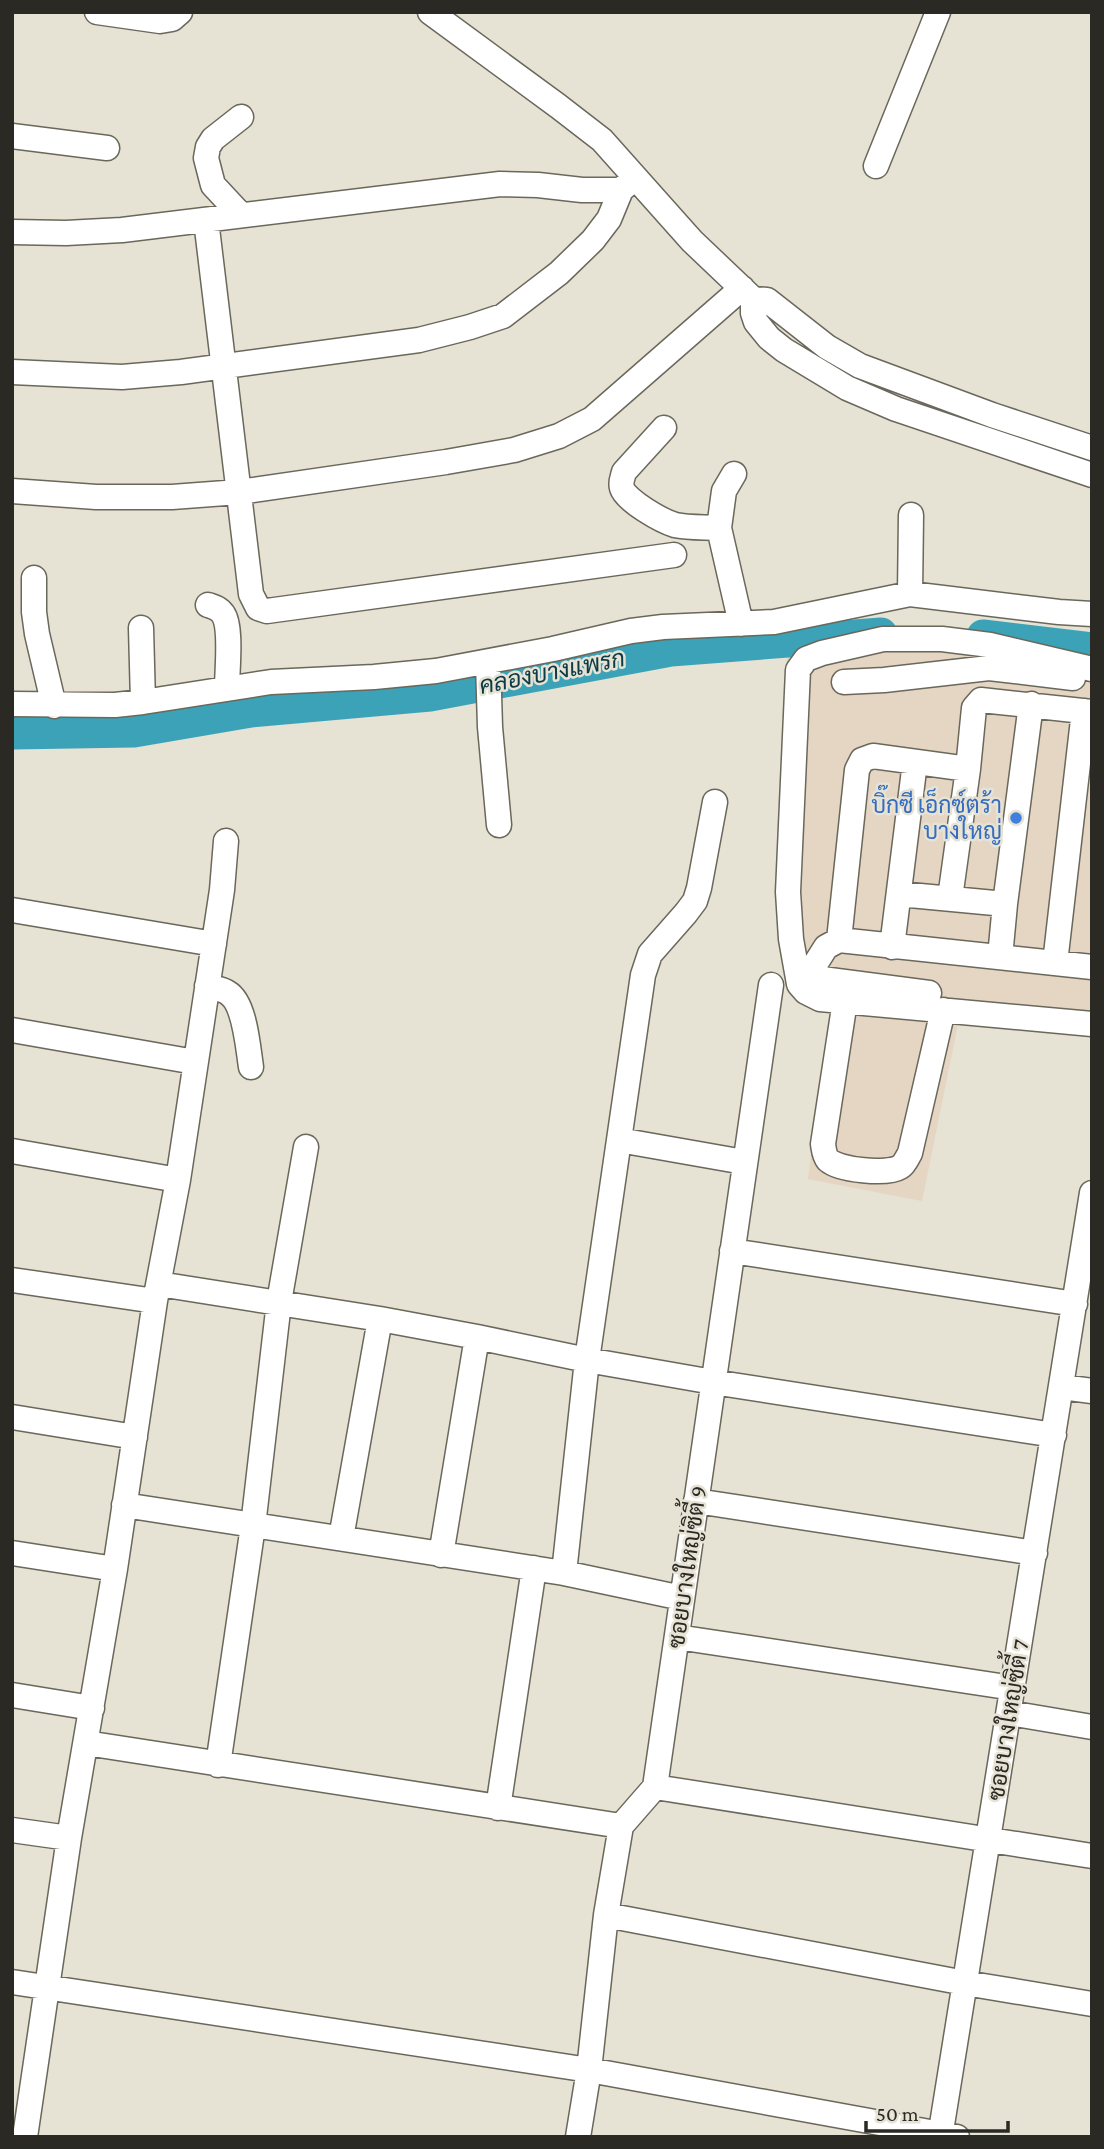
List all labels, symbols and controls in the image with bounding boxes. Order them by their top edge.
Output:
water label: คลองบางแพรก [477,644,627,699]
place label: บิ๊กซี เอ็กซ์ตร้า บางใหญ่ [871,784,1002,845]
marker: บิ๊กซี เอ็กซ์ตร้า บางใหญ่ [1008,810,1024,826]
street label: ซอยบางใหญ่ซิตี้ 9 [654,1483,712,1650]
street label: ซอยบางใหญ่ซิตี้ 7 [974,1636,1035,1803]
scale bar [866,2090,1008,2134]
text: 50 m [876,2102,919,2126]

